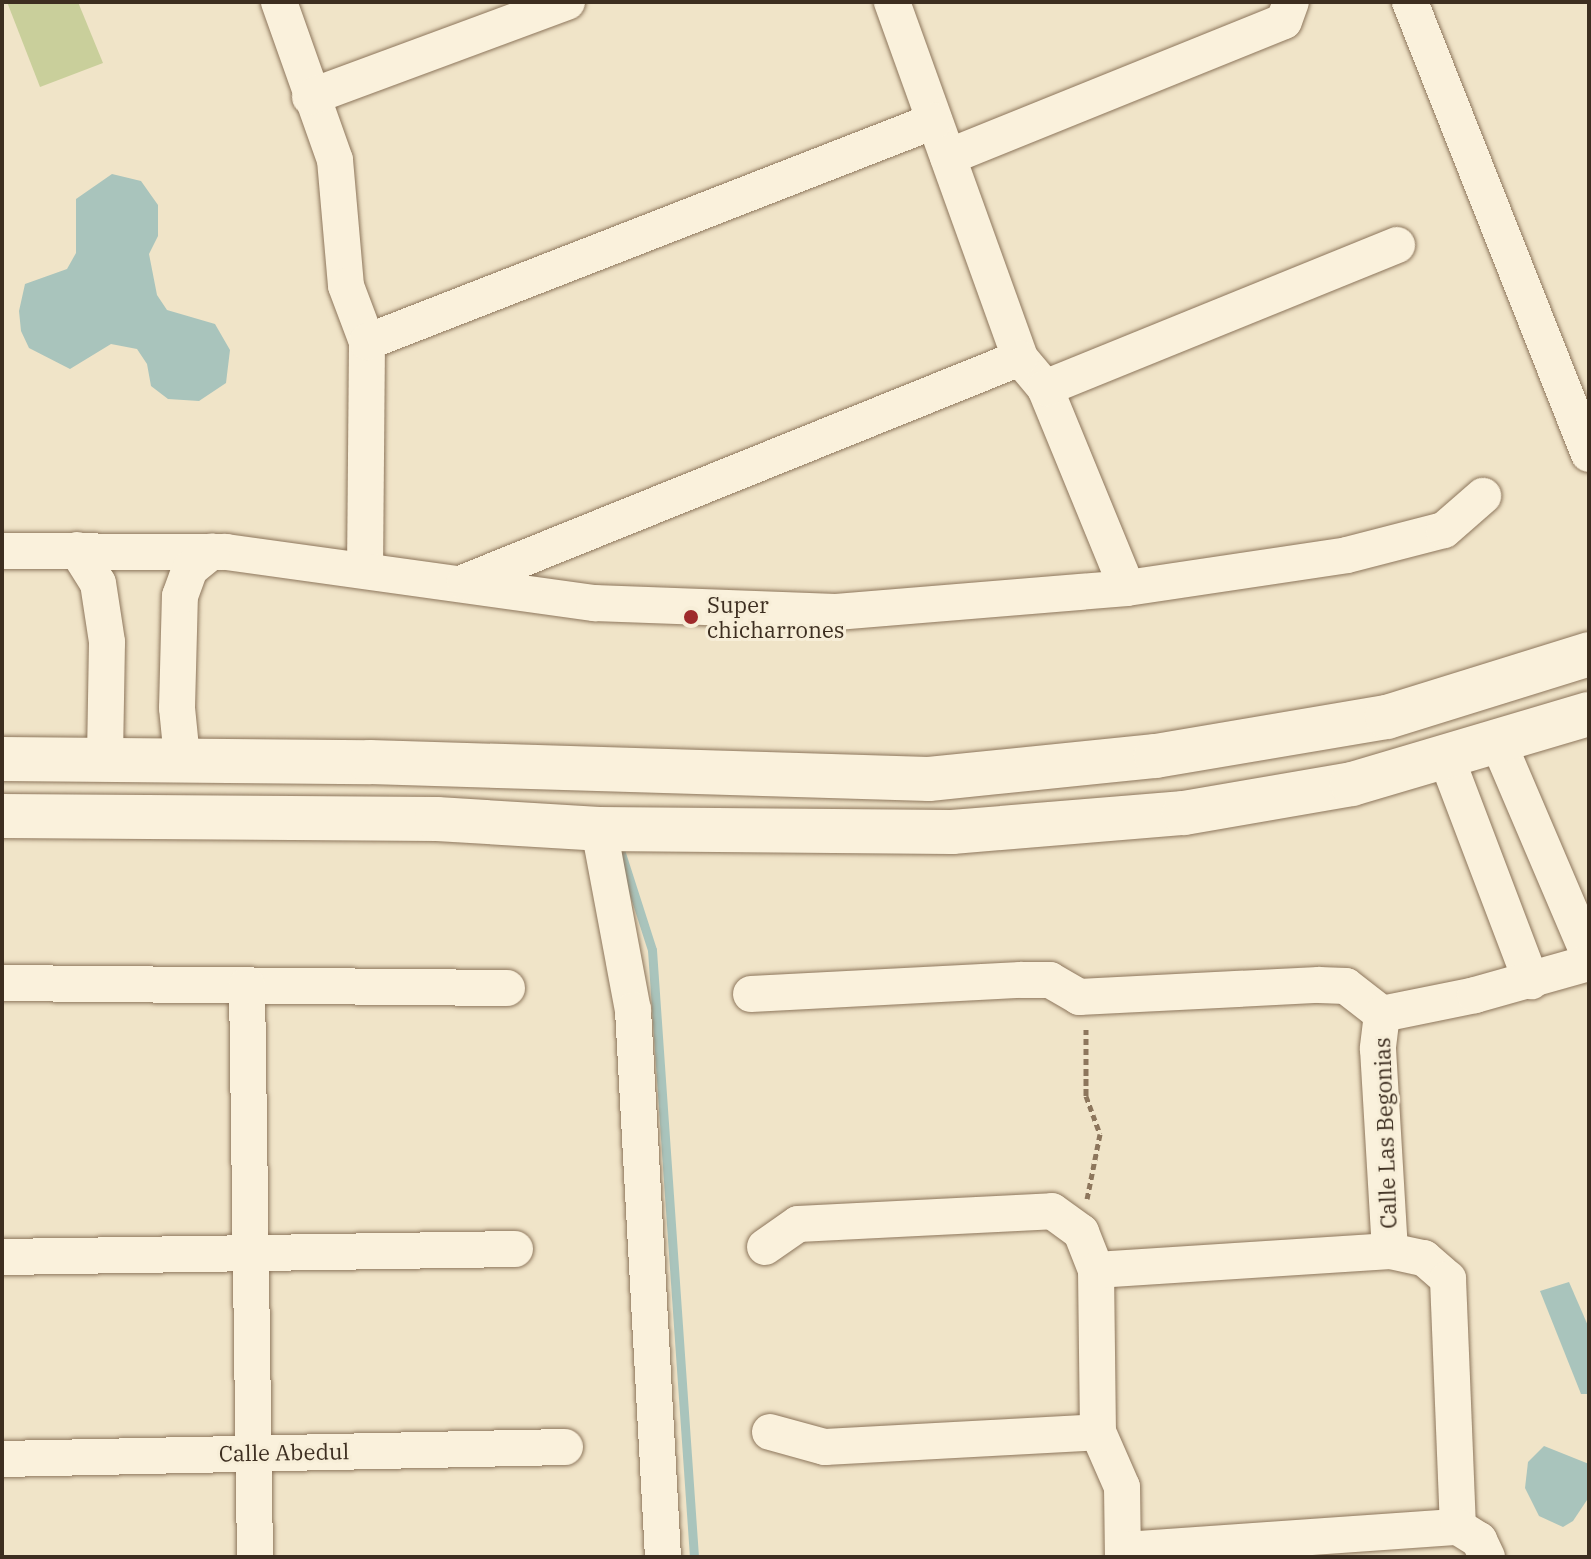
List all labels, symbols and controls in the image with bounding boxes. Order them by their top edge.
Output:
place label: Super chicharrones [707,591,845,642]
marker: Super chicharrones [682,608,700,626]
street label: Calle Las Begonias [1368,1037,1402,1229]
street label: Calle Abedul [219,1438,349,1466]

